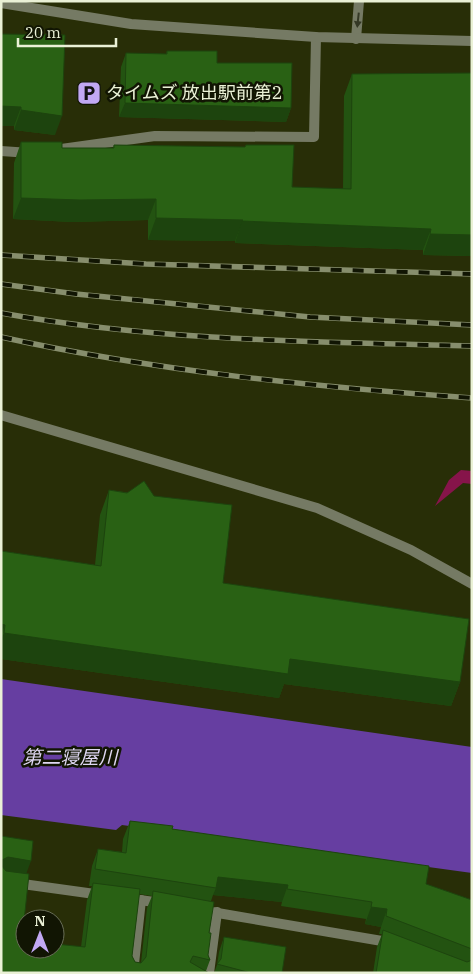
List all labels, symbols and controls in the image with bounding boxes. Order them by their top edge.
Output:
one-way arrow [354,12,362,28]
scale bar [18,15,115,47]
text: 20 m [25,23,61,42]
parking icon: タイムズ 放出駅前第2 [76,80,102,106]
place label: タイムズ 放出駅前第2 [106,81,283,104]
water label: 第二寝屋川 [22,745,119,769]
north arrow [15,909,65,959]
text: N [34,912,46,930]

